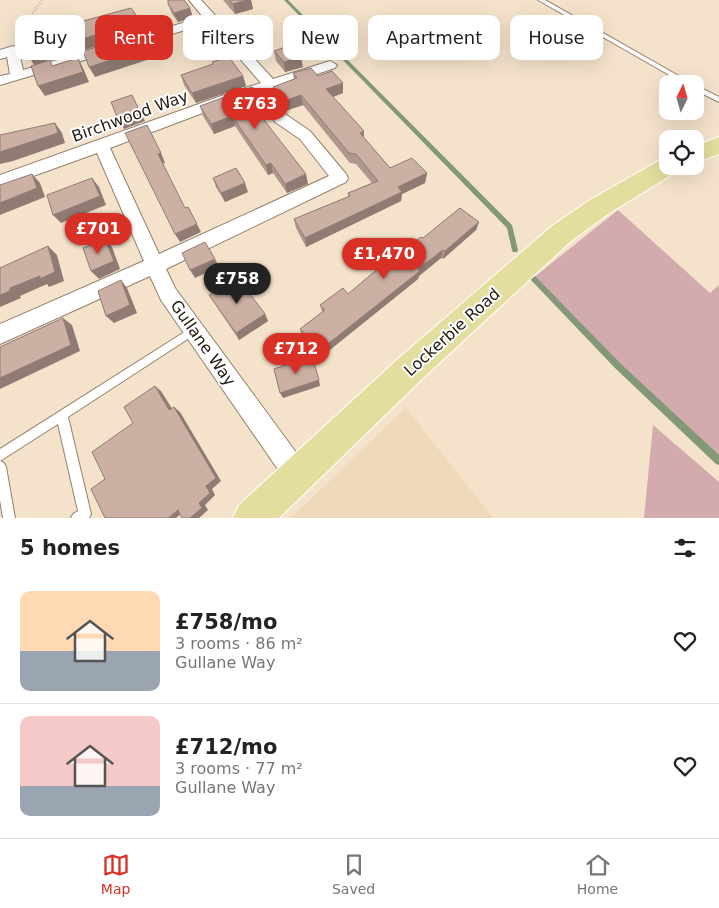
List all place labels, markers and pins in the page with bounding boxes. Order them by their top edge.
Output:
pin: £763 [225,88,285,130]
pin: £701 [68,212,128,255]
pin: £1,470 [343,238,425,280]
pin: £758 [207,262,267,305]
pin: £712 [266,332,326,375]

